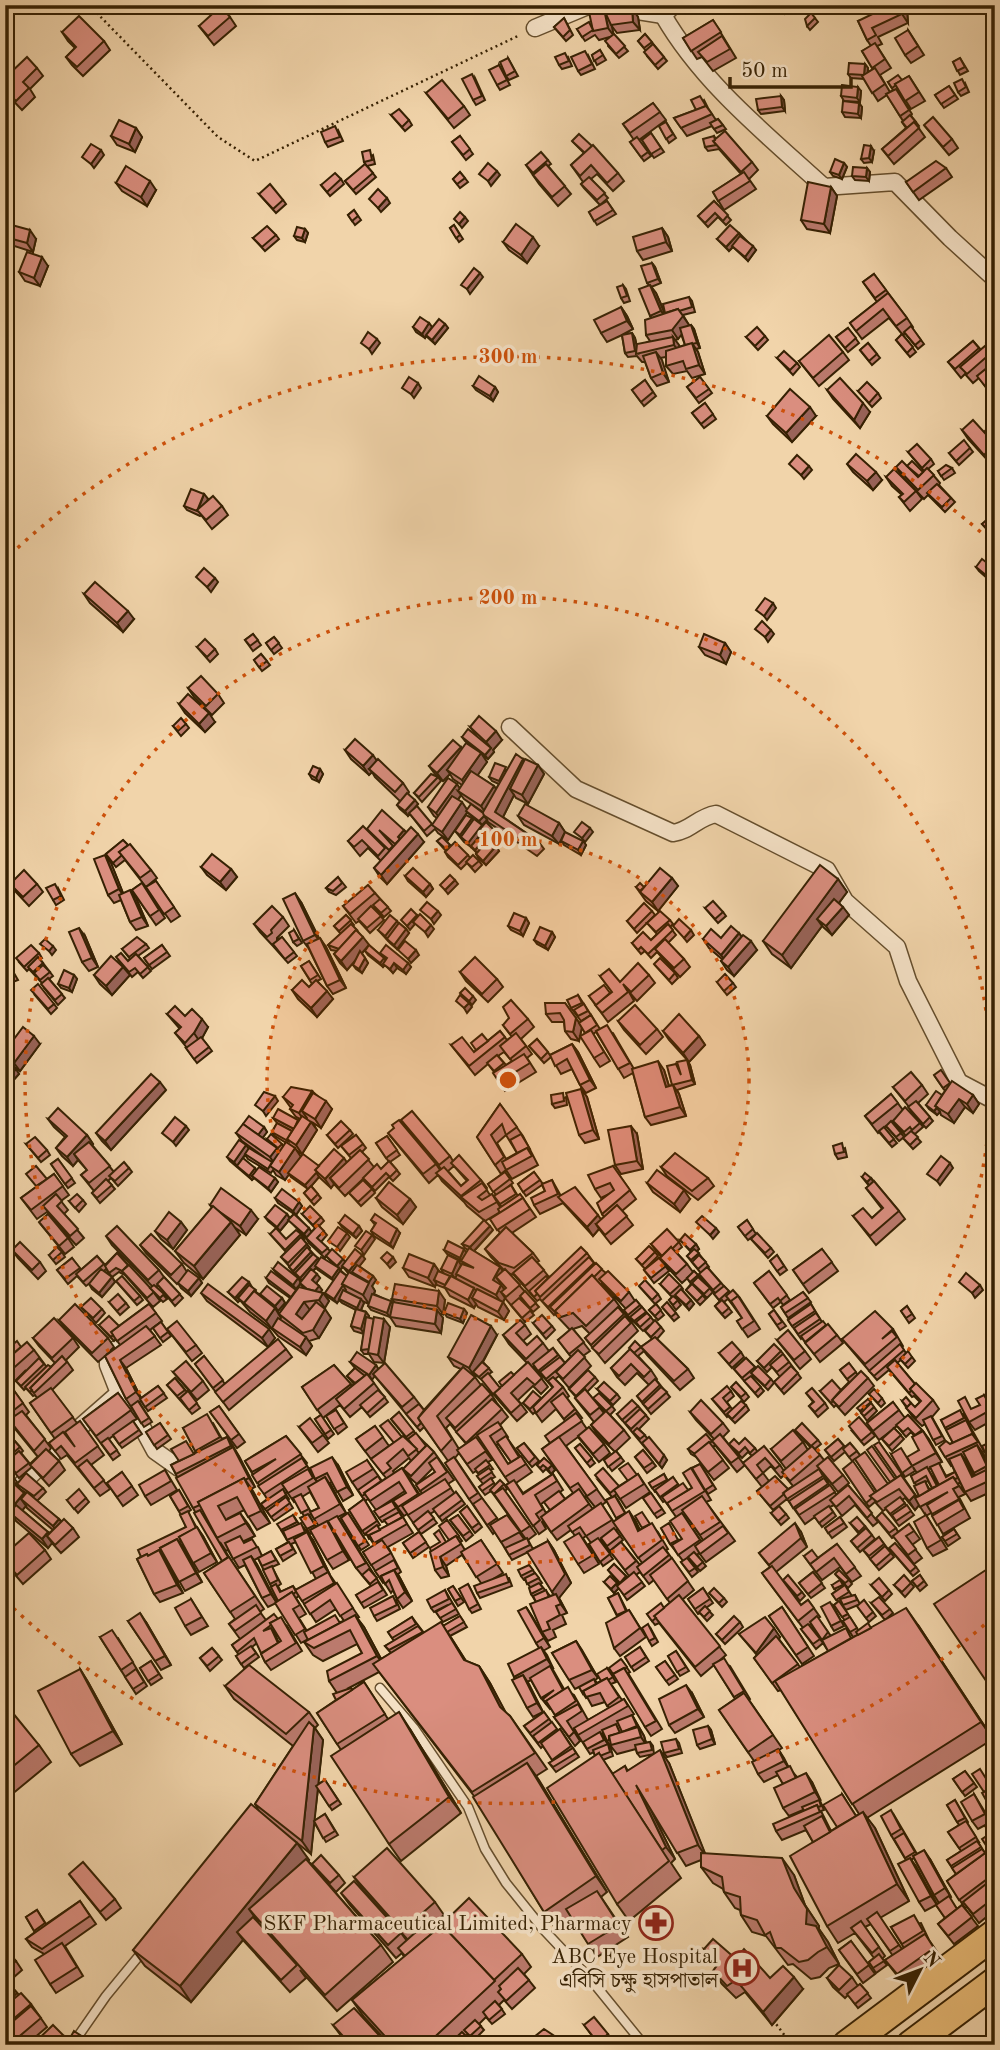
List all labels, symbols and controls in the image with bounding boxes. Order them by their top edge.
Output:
scale bar [730,46,851,90]
text: 50 m [741,61,788,82]
text: 300 m [478,347,538,368]
text: 200 m [478,588,538,609]
text: 100 m [478,830,538,851]
centre of rings [496,1068,520,1092]
pharmacy icon: SKF Pharmaceutical Limited, Pharmacy [637,1904,675,1942]
place label: SKF Pharmaceutical Limited, Pharmacy [263,1914,632,1935]
north arrow [884,1934,954,2004]
place label: ABC Eye Hospital এবিসি চক্ষু হাসপাতাল [551,1947,719,1994]
hospital icon: ABC Eye Hospital এবিসি চক্ষু হাসপাতাল [723,1949,761,1987]
text: N [919,1949,943,1972]

